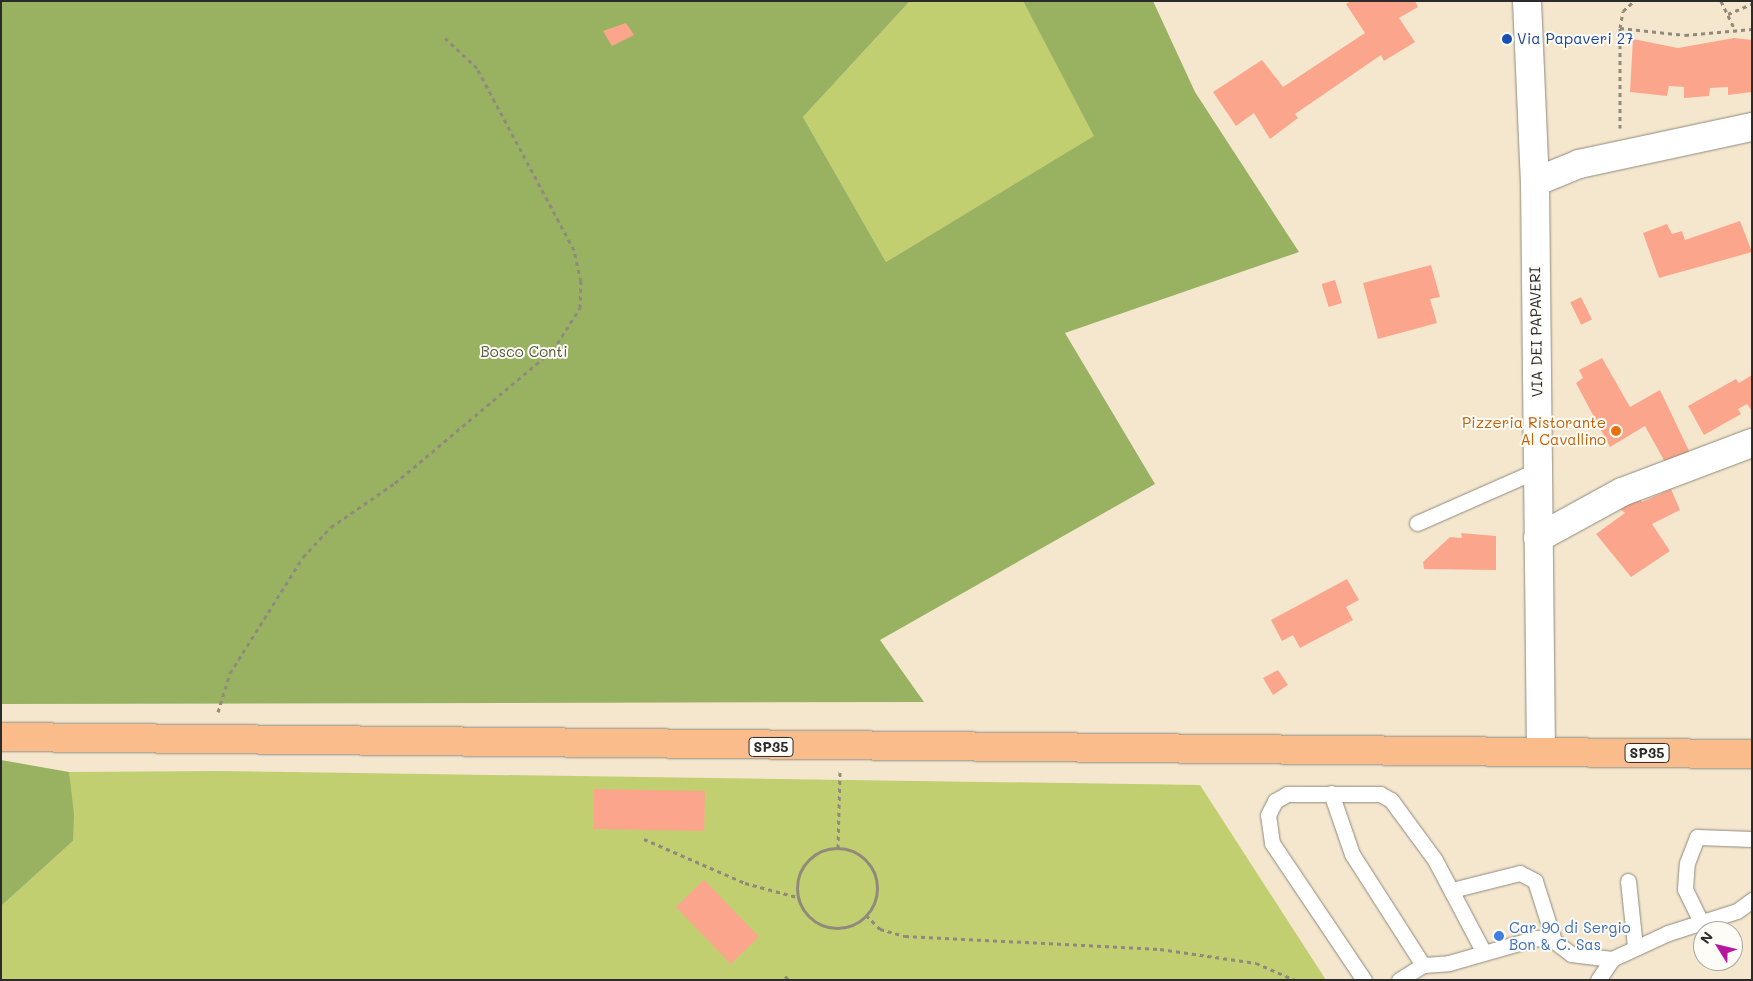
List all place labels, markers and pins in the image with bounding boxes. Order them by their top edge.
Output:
place label: Via Papaveri 27 [1517,30,1633,48]
marker: Via Papaveri 27 [1501,33,1513,45]
place label: Pizzeria Ristorante Al Cavallino [1462,413,1606,448]
marker: Pizzeria Ristorante Al Cavallino [1610,425,1622,437]
place label: Car 90 di Sergio Bon & C. Sas [1509,918,1631,953]
marker: Car 90 di Sergio Bon & C. Sas [1493,930,1505,942]

